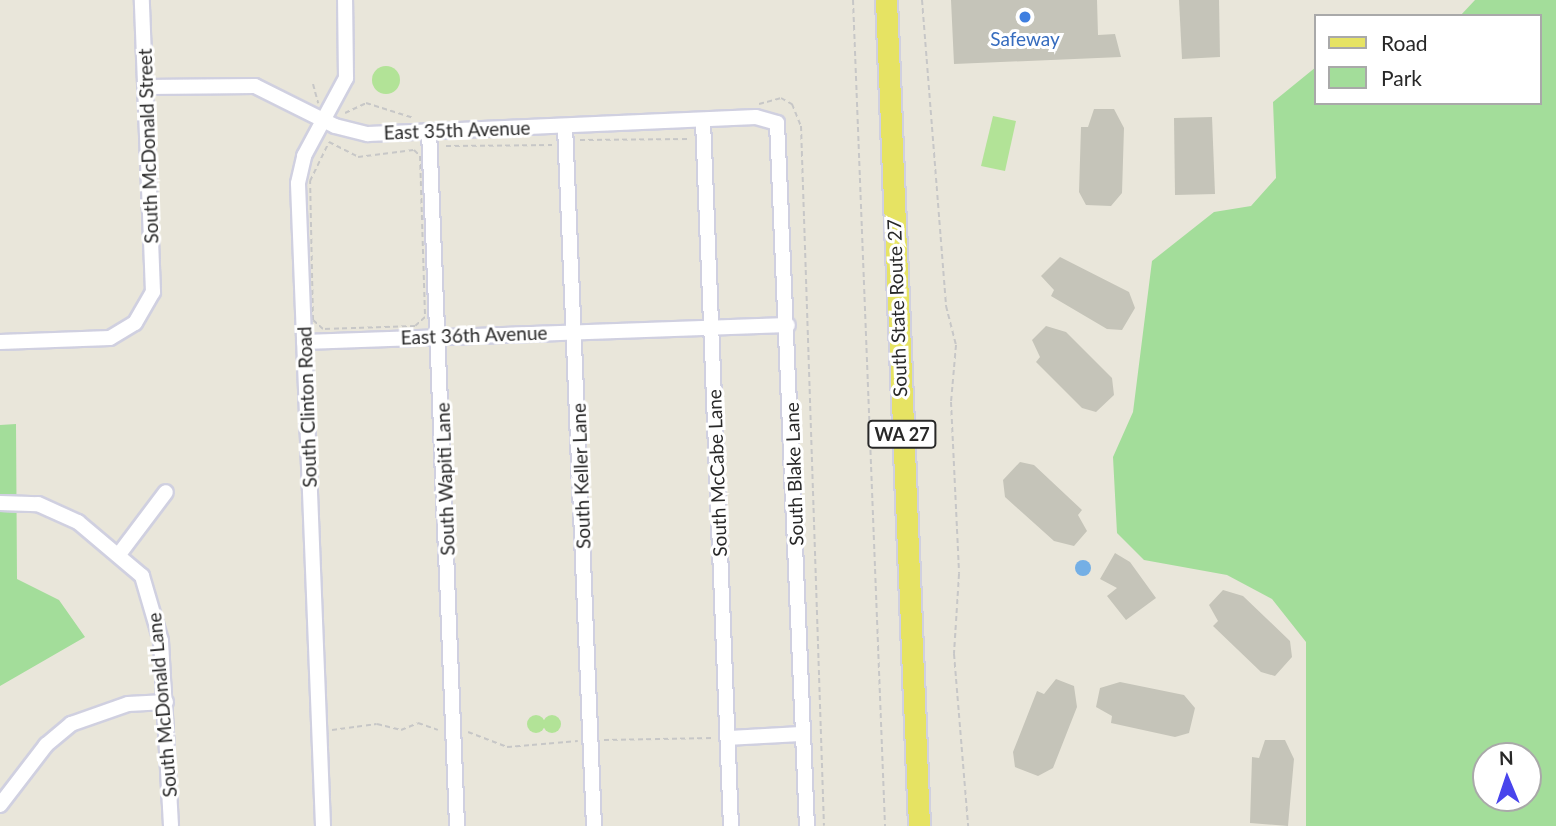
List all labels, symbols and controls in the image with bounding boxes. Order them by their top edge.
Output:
marker: Safeway [1017,9,1033,25]
legend [1314,14,1542,105]
place label: Safeway [990,28,1060,50]
text: Road [1381,30,1428,55]
street label: South McDonald Street [133,48,163,244]
text: Park [1381,65,1422,90]
street label: East 35th Avenue [383,116,531,144]
street label: South State Route 27 [883,219,911,397]
street label: East 36th Avenue [400,321,548,349]
street label: South Clinton Road [293,326,321,488]
street label: South McCabe Lane [703,389,731,557]
street label: South Wapiti Lane [431,402,459,556]
street label: South Keller Lane [567,402,595,550]
street label: South Blake Lane [780,402,808,546]
road number: WA 27 [867,420,937,448]
street label: South McDonald Lane [143,612,181,798]
north arrow [1472,742,1542,812]
text: N [1499,746,1514,769]

